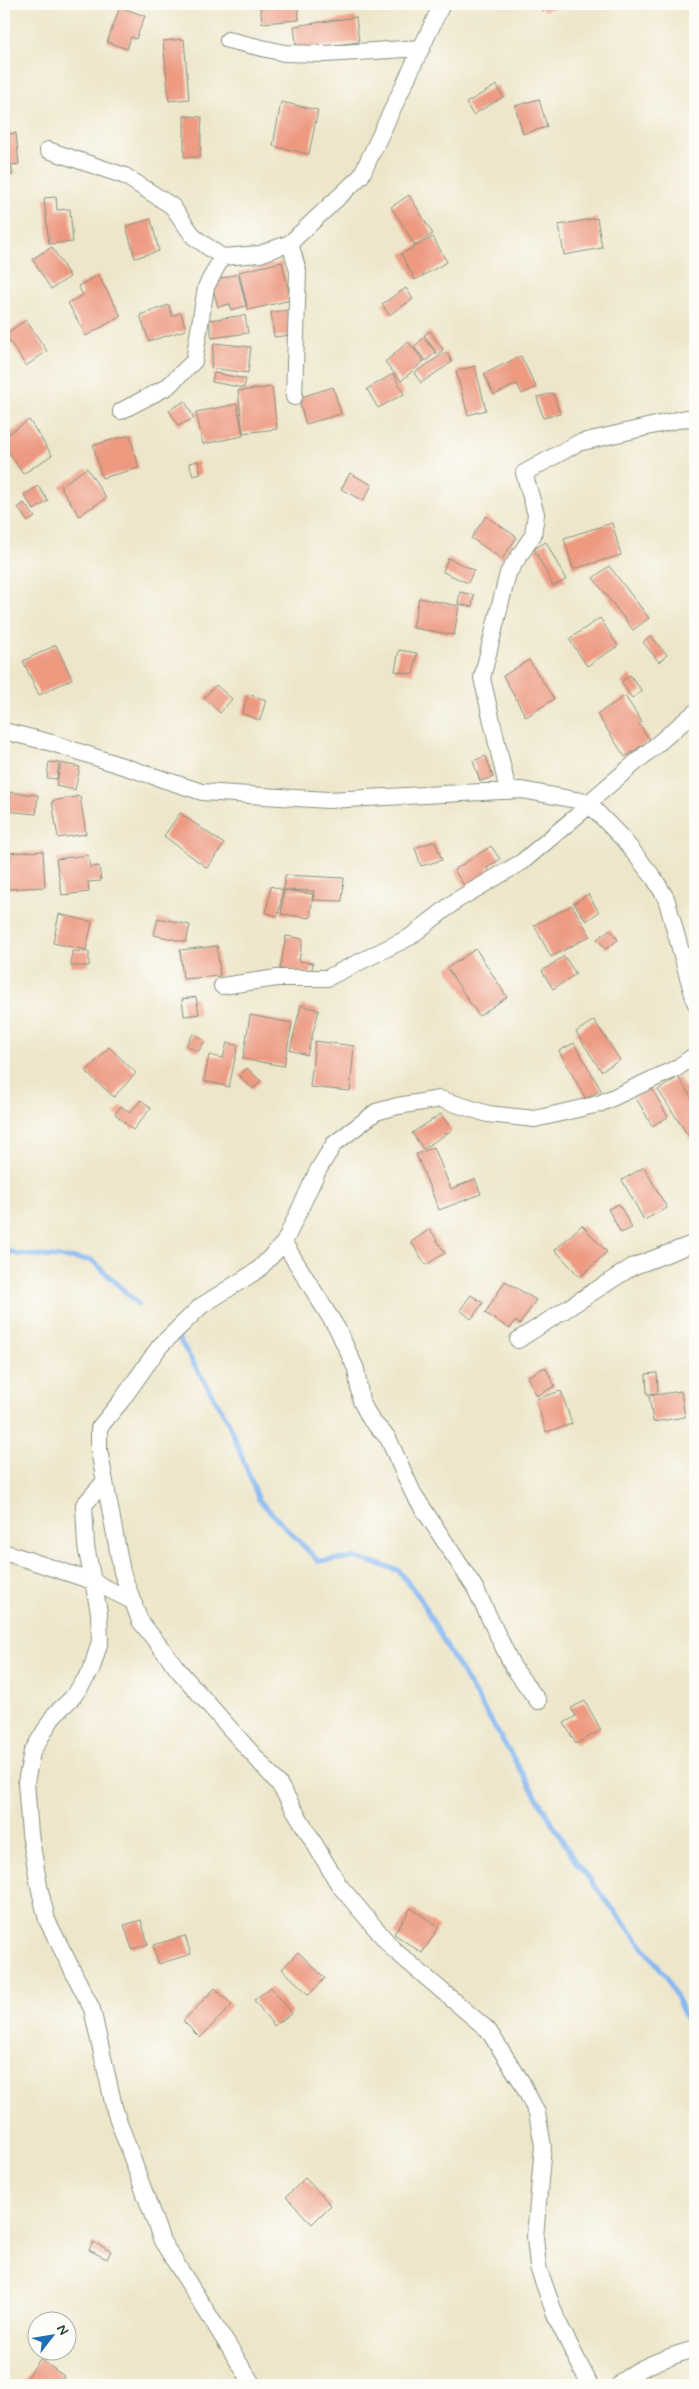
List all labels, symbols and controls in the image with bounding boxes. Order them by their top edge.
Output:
north arrow [28,2312,78,2362]
text: N [52,2321,72,2338]

